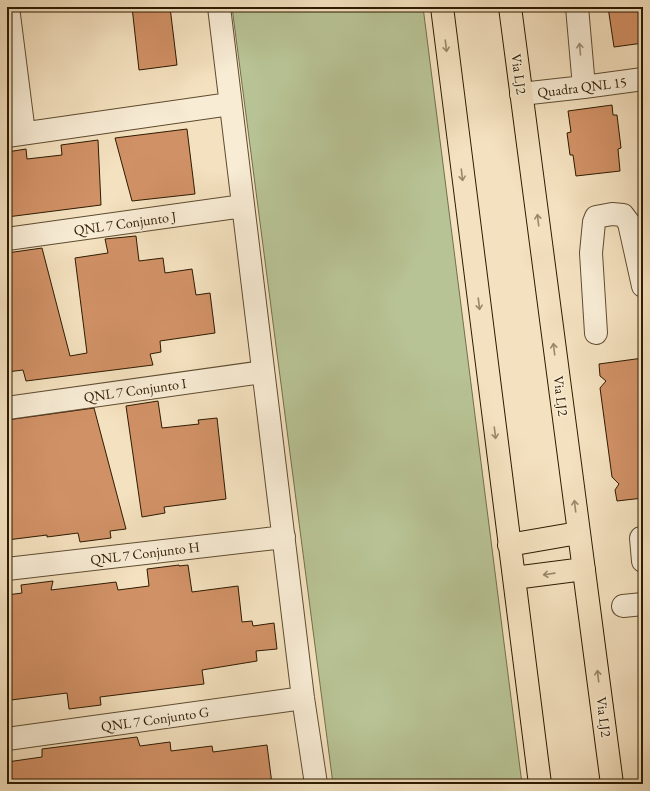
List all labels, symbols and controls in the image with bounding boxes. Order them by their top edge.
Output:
one-way arrow [442,39,450,52]
one-way arrow [577,43,584,56]
street label: Via LJ2 [507,53,531,96]
street label: Quadra QNL 15 [536,73,628,101]
one-way arrow [458,168,466,181]
street label: QNL 7 Conjunto J [73,207,178,239]
one-way arrow [534,214,542,227]
one-way arrow [475,297,482,310]
one-way arrow [551,343,558,356]
street label: QNL 7 Conjunto I [83,374,188,406]
street label: Via LJ2 [550,375,572,418]
one-way arrow [491,426,499,439]
one-way arrow [571,499,579,512]
street label: QNL 7 Conjunto H [89,537,201,569]
one-way arrow [543,570,556,578]
one-way arrow [595,670,602,683]
street label: Via LJ2 [593,696,615,739]
street label: QNL 7 Conjunto G [100,703,210,735]

